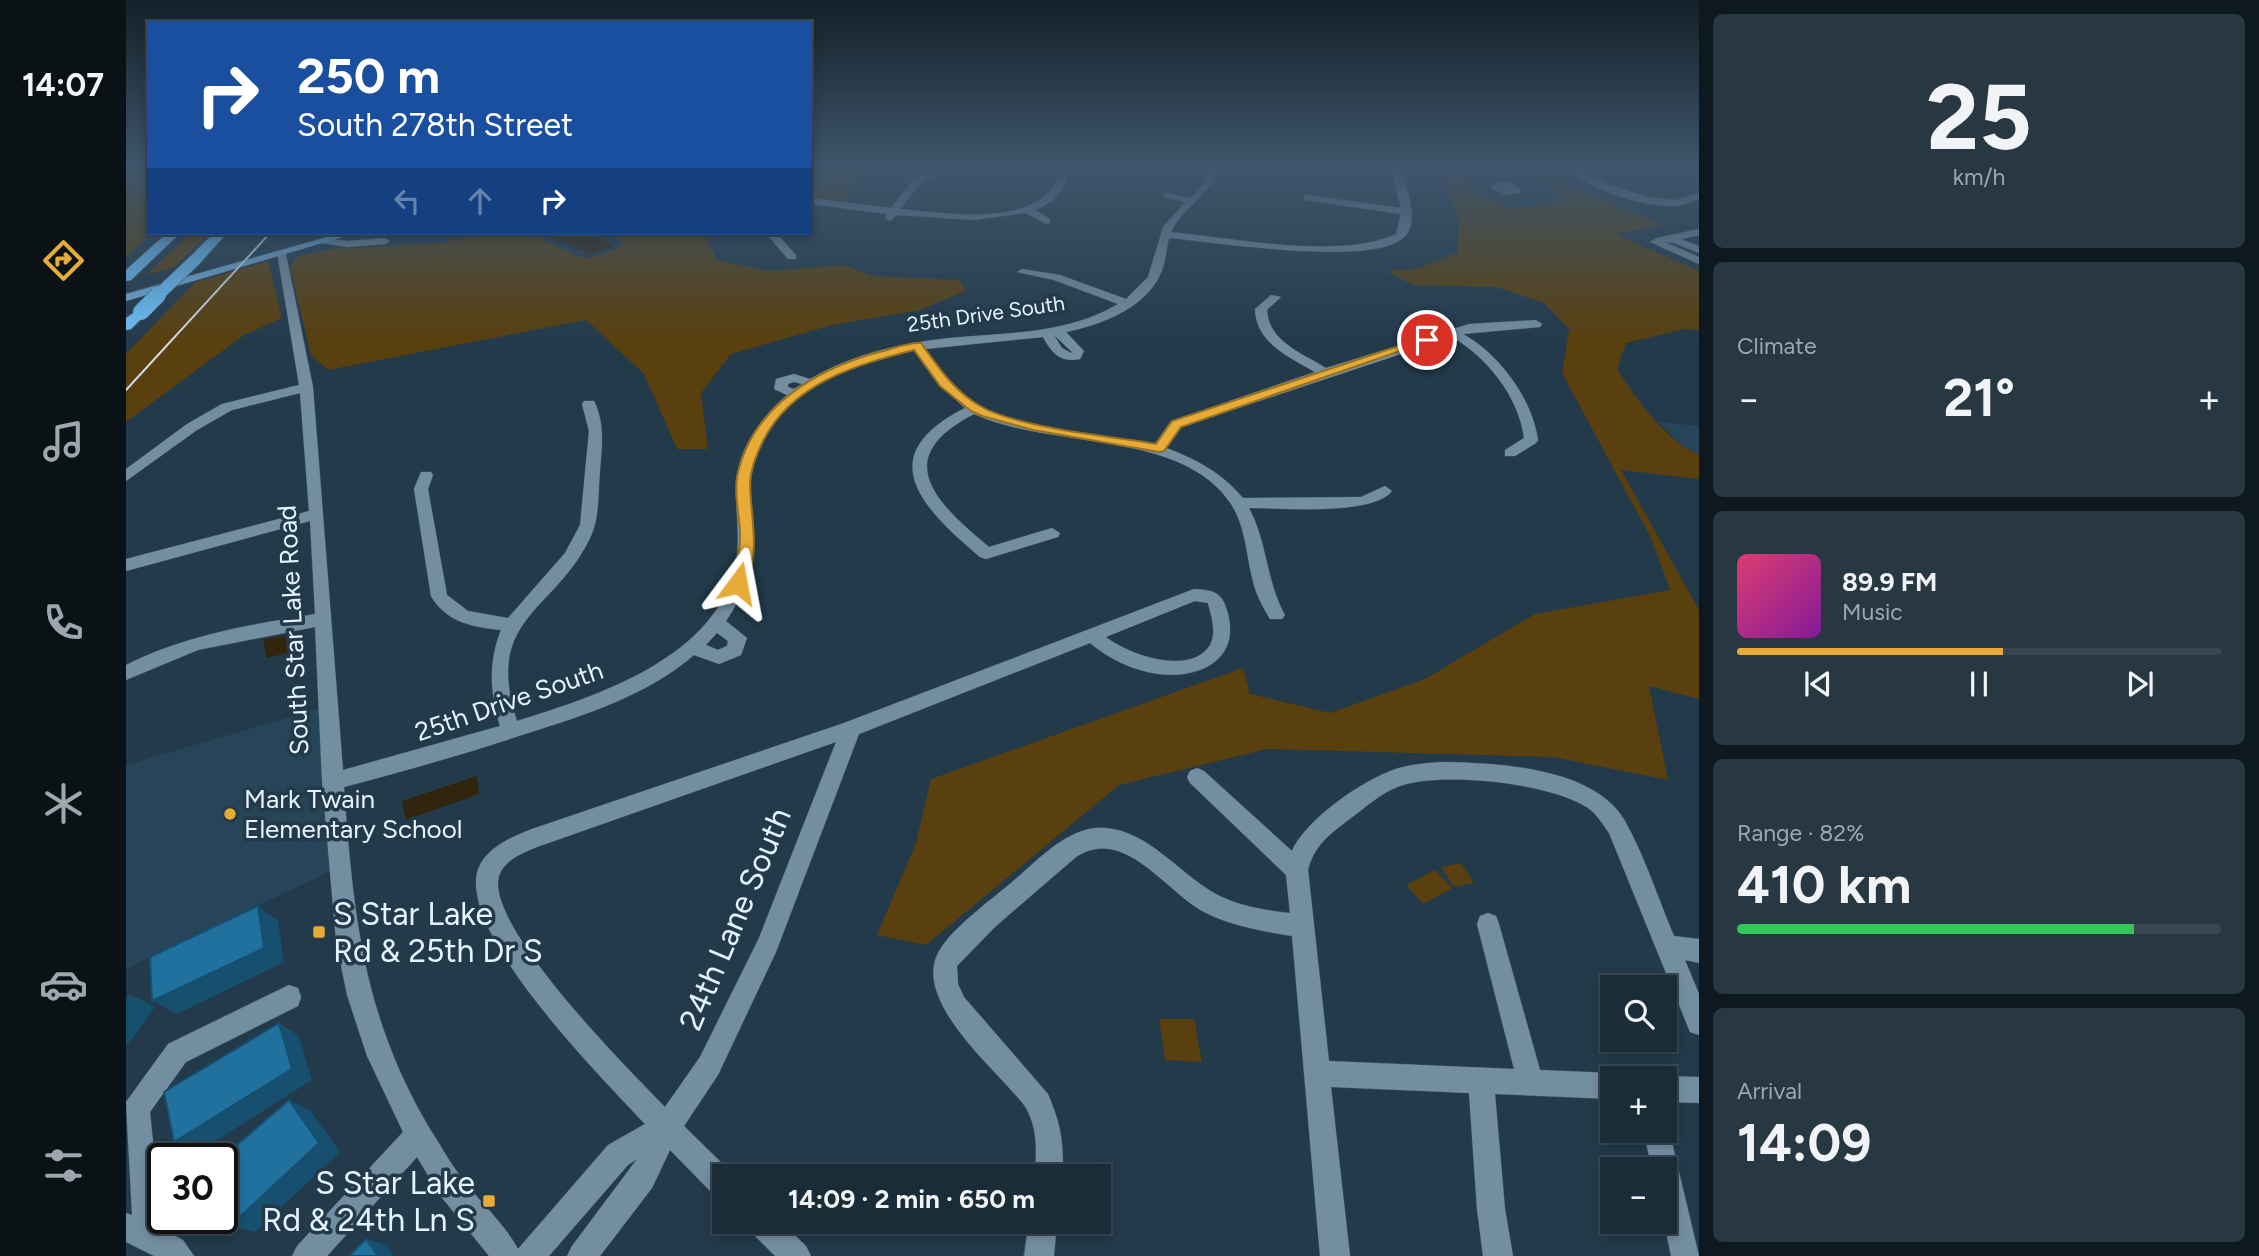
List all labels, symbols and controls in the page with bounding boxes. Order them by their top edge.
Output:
text: 250 m [297,46,440,105]
icon: right [182,49,273,140]
text: 25 [1926,63,2032,172]
text: 14:07 [22,66,104,104]
text: South 278th Street [297,106,573,144]
text: km/h [1953,163,2005,191]
icon: left [388,182,426,220]
icon: ahead [461,182,499,220]
icon: right [534,182,572,220]
icon: directions [39,236,88,285]
street label: 25th Drive South [906,290,1066,337]
pin [1397,310,1457,370]
icon: arrive [1408,321,1446,359]
text: Climate [1737,332,1816,360]
text: 21° [1943,367,2015,429]
text: − [1737,376,1761,422]
text: + [2197,376,2221,422]
icon: music [39,417,88,466]
street label: South Star Lake Road [270,504,316,756]
position arrow [701,546,775,620]
text: 89.9 FM [1842,566,1937,598]
icon: phone [39,598,88,647]
text: Music [1842,598,1903,626]
street label: 25th Drive South [411,654,607,748]
icon: previous [1799,665,1837,703]
icon: pause [1960,665,1998,703]
icon: next [2121,665,2159,703]
icon: climate [39,779,88,828]
place label: Mark Twain Elementary School [244,783,462,845]
street label: 24th Lane South [671,802,799,1036]
marker: Mark Twain Elementary School [222,806,238,822]
text: Range · 82% [1737,819,1864,847]
text: 410 km [1737,854,1911,916]
place label: S Star Lake Rd & 25th Dr S [333,895,543,970]
marker: S Star Lake Rd & 25th Dr S [311,924,327,940]
icon: car [39,960,88,1009]
map controls [1600,975,1677,1234]
button: search [1600,975,1677,1052]
button: + [1600,1066,1677,1143]
text: Arrival [1737,1077,1802,1105]
text: 14:09 [1737,1112,1871,1174]
icon: filters [39,1141,88,1190]
speed limit sign: 30 [147,1143,238,1234]
button: − [1600,1157,1677,1234]
place label: S Star Lake Rd & 24th Ln S [262,1164,475,1239]
text: 14:09 · 2 min · 650 m [788,1183,1035,1215]
marker: S Star Lake Rd & 24th Ln S [481,1193,497,1209]

